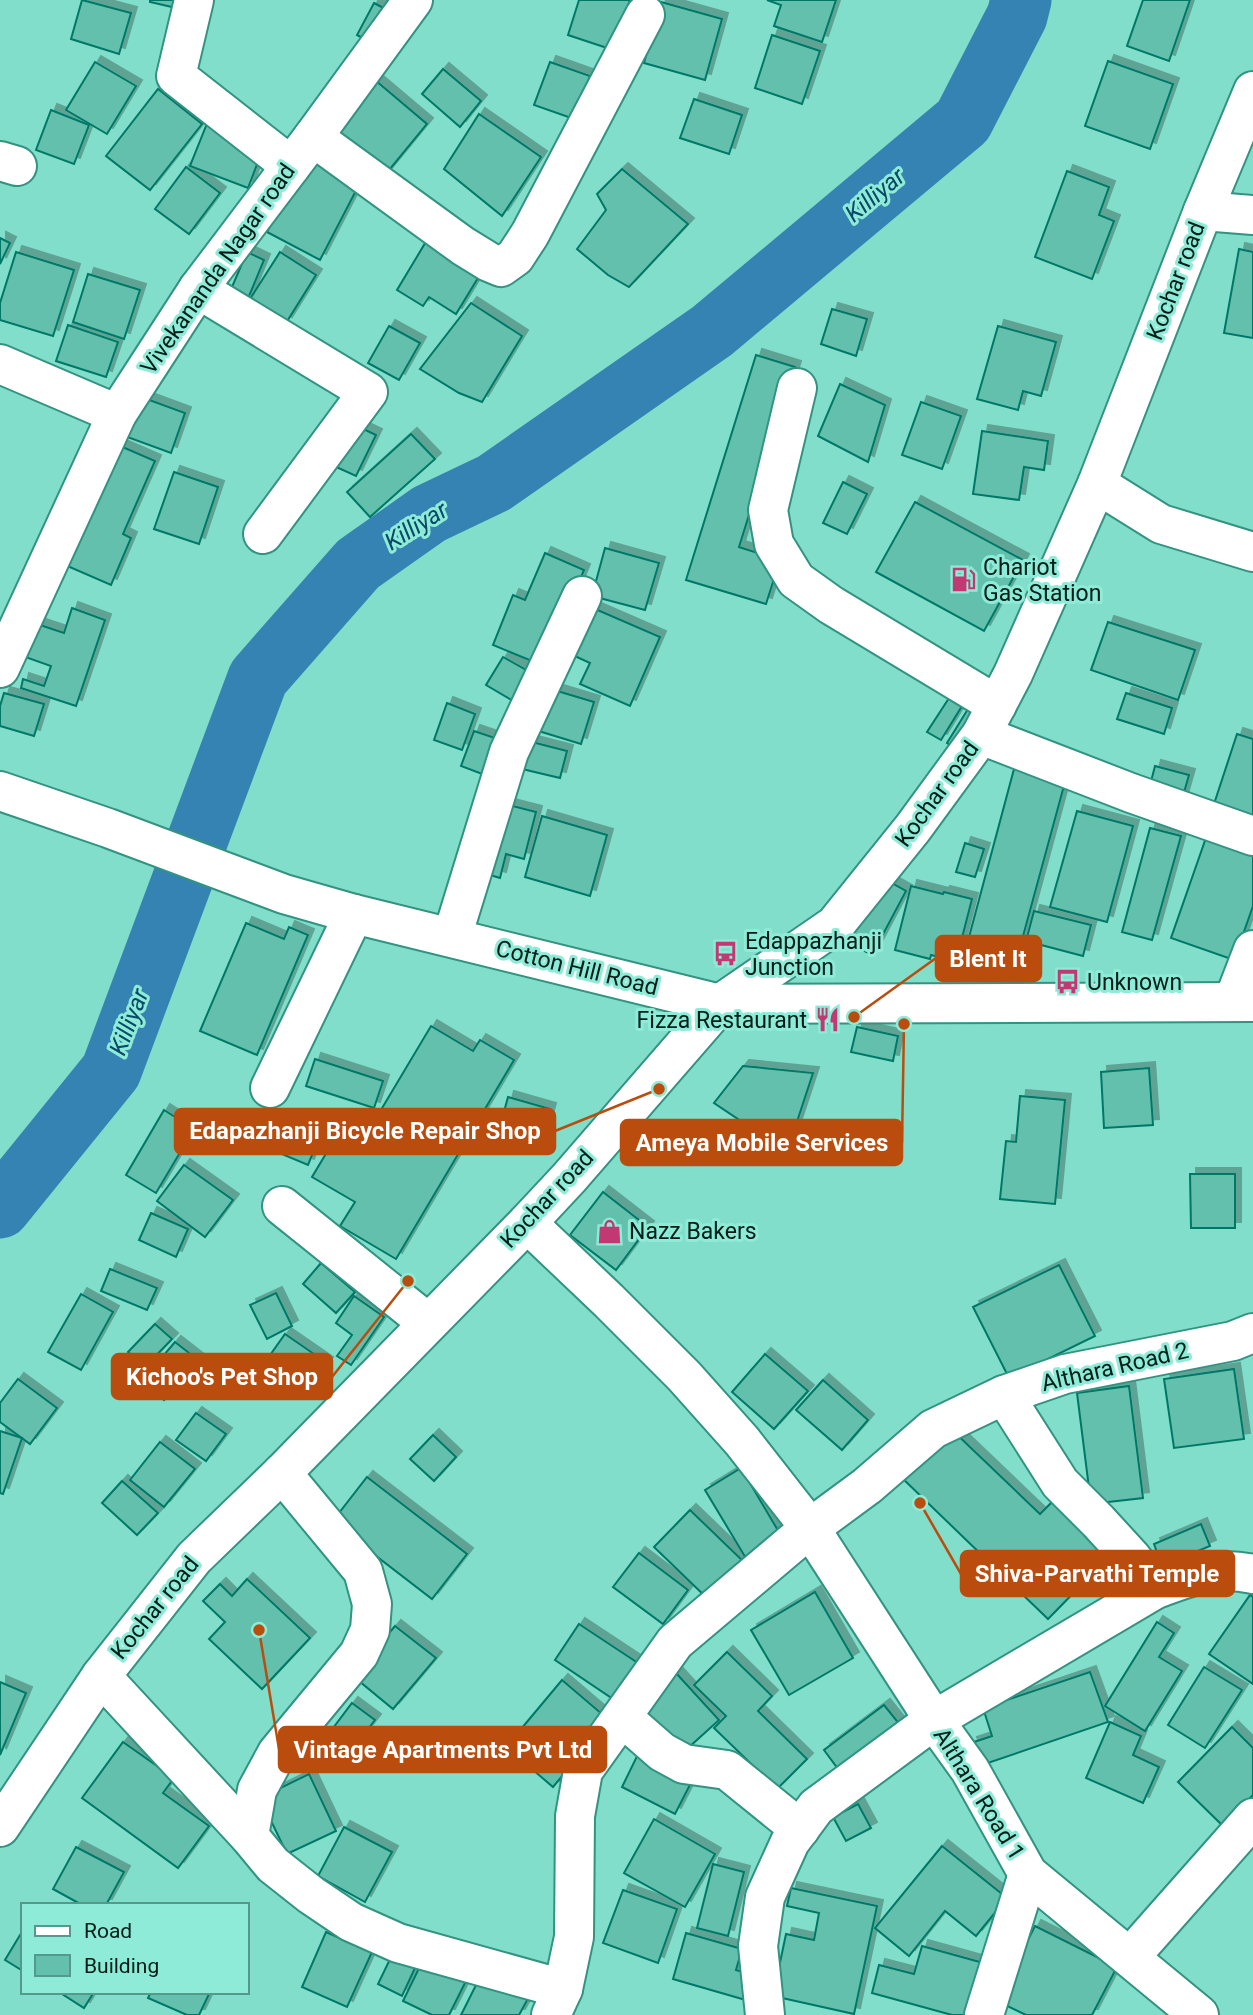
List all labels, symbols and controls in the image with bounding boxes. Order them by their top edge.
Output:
street label: Vivekananda Nagar road [135,159,301,379]
water label: Killiyar [840,162,911,228]
street label: Kochar road [1141,218,1211,344]
water label: Killiyar [379,495,453,556]
place label: Chariot Gas Station [983,554,1101,607]
fuel station icon: Chariot Gas Station [949,566,977,594]
street label: Kochar road [890,736,984,852]
place label: Edappazhanji Junction [745,928,882,981]
street label: Cotton Hill Road [493,935,661,1001]
callout: Blent It [936,936,1041,981]
bus stop icon: Edappazhanji Junction [711,940,739,968]
text: Blent It [949,945,1027,973]
bus stop icon: Unknown [1053,968,1081,996]
place label: Unknown [1087,969,1182,996]
water label: Killiyar [104,984,155,1059]
restaurant icon: Fizza Restaurant [813,1006,841,1034]
place label: Fizza Restaurant [637,1007,807,1034]
callout: Edapazhanji Bicycle Repair Shop [175,1109,555,1154]
text: Edapazhanji Bicycle Repair Shop [189,1117,541,1145]
callout: Ameya Mobile Services [621,1120,902,1165]
text: Ameya Mobile Services [636,1129,888,1157]
street label: Kochar road [495,1144,599,1254]
shop icon: Nazz Bakers [595,1217,623,1245]
place label: Nazz Bakers [629,1218,757,1245]
street label: Althara Road 2 [1039,1337,1191,1397]
callout: Kichoo's Pet Shop [112,1354,332,1399]
text: Kichoo's Pet Shop [126,1363,318,1391]
street label: Kochar road [105,1551,205,1665]
callout: Shiva-Parvathi Temple [961,1551,1234,1596]
text: Shiva-Parvathi Temple [975,1560,1219,1588]
street label: Althara Road 1 [928,1723,1030,1865]
callout: Vintage Apartments Pvt Ltd [279,1727,606,1772]
text: Vintage Apartments Pvt Ltd [294,1736,592,1764]
legend [21,1903,248,1994]
text: Road [84,1919,132,1943]
text: Building [84,1954,159,1978]

